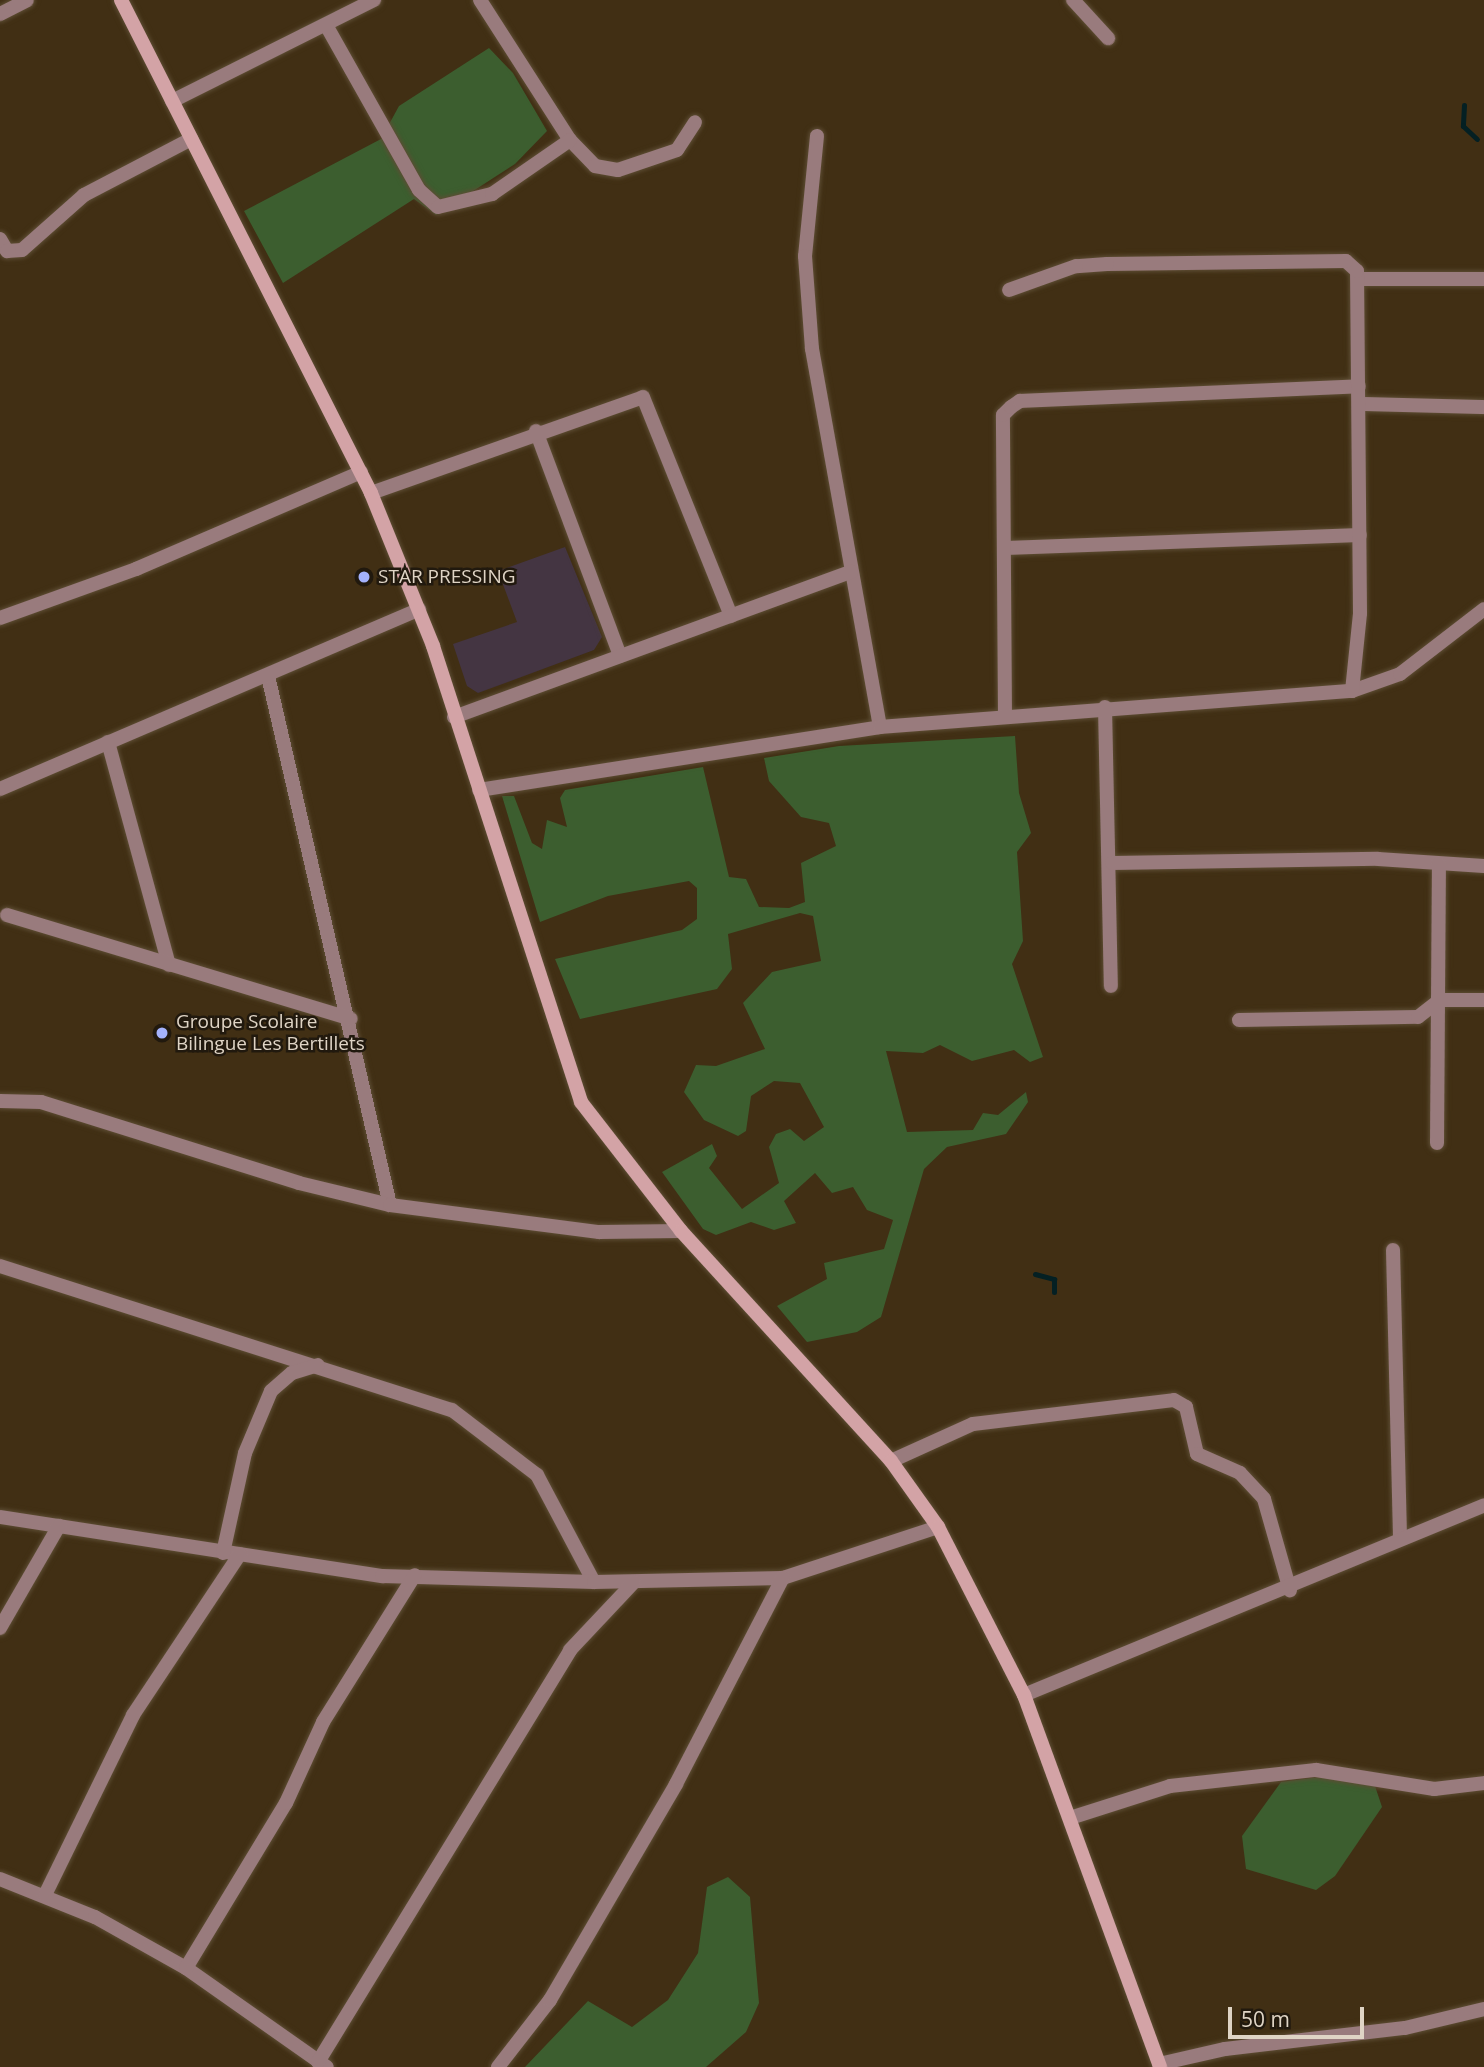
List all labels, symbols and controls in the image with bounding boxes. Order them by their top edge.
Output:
place label: STAR PRESSING [378,566,516,588]
marker: STAR PRESSING [356,569,372,585]
place label: Groupe Scolaire Bilingue Les Bertillets [176,1011,365,1055]
marker: Groupe Scolaire Bilingue Les Bertillets [154,1025,170,1041]
scale bar [1232,1994,1368,2038]
text: 50 m [1241,2005,1290,2033]

